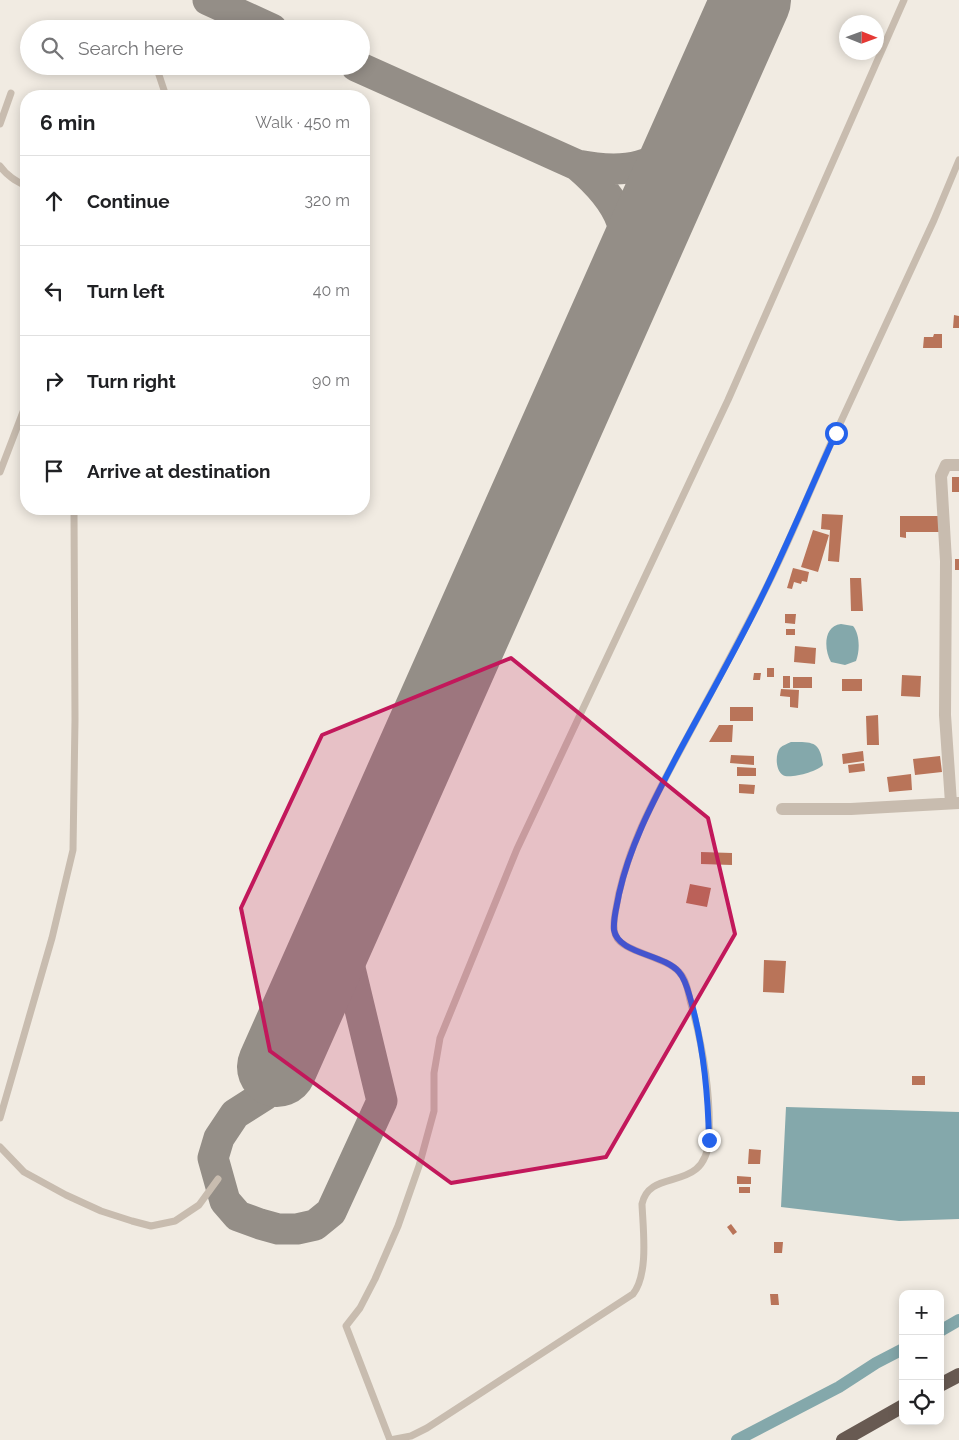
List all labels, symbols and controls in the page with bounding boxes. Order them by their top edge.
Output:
north arrow [839,15,884,60]
search box [20,20,370,75]
icon: search [38,34,66,62]
text: Search here [78,37,184,59]
text: 6 min [40,110,95,135]
text: Walk · 450 m [255,113,350,132]
icon: ahead [40,187,68,215]
text: Continue [87,190,170,212]
text: 320 m [305,191,350,210]
icon: left [40,277,68,305]
text: Turn left [87,280,164,302]
text: 40 m [313,281,350,300]
icon: right [40,367,68,395]
text: Turn right [87,370,176,392]
text: 90 m [312,371,350,390]
route start [825,422,848,445]
icon: arrive [40,457,68,485]
text: Arrive at destination [87,460,271,482]
route end [698,1129,721,1152]
map controls [899,1290,944,1425]
button: + [899,1290,944,1335]
button: − [899,1335,944,1380]
button: locate [899,1380,944,1425]

